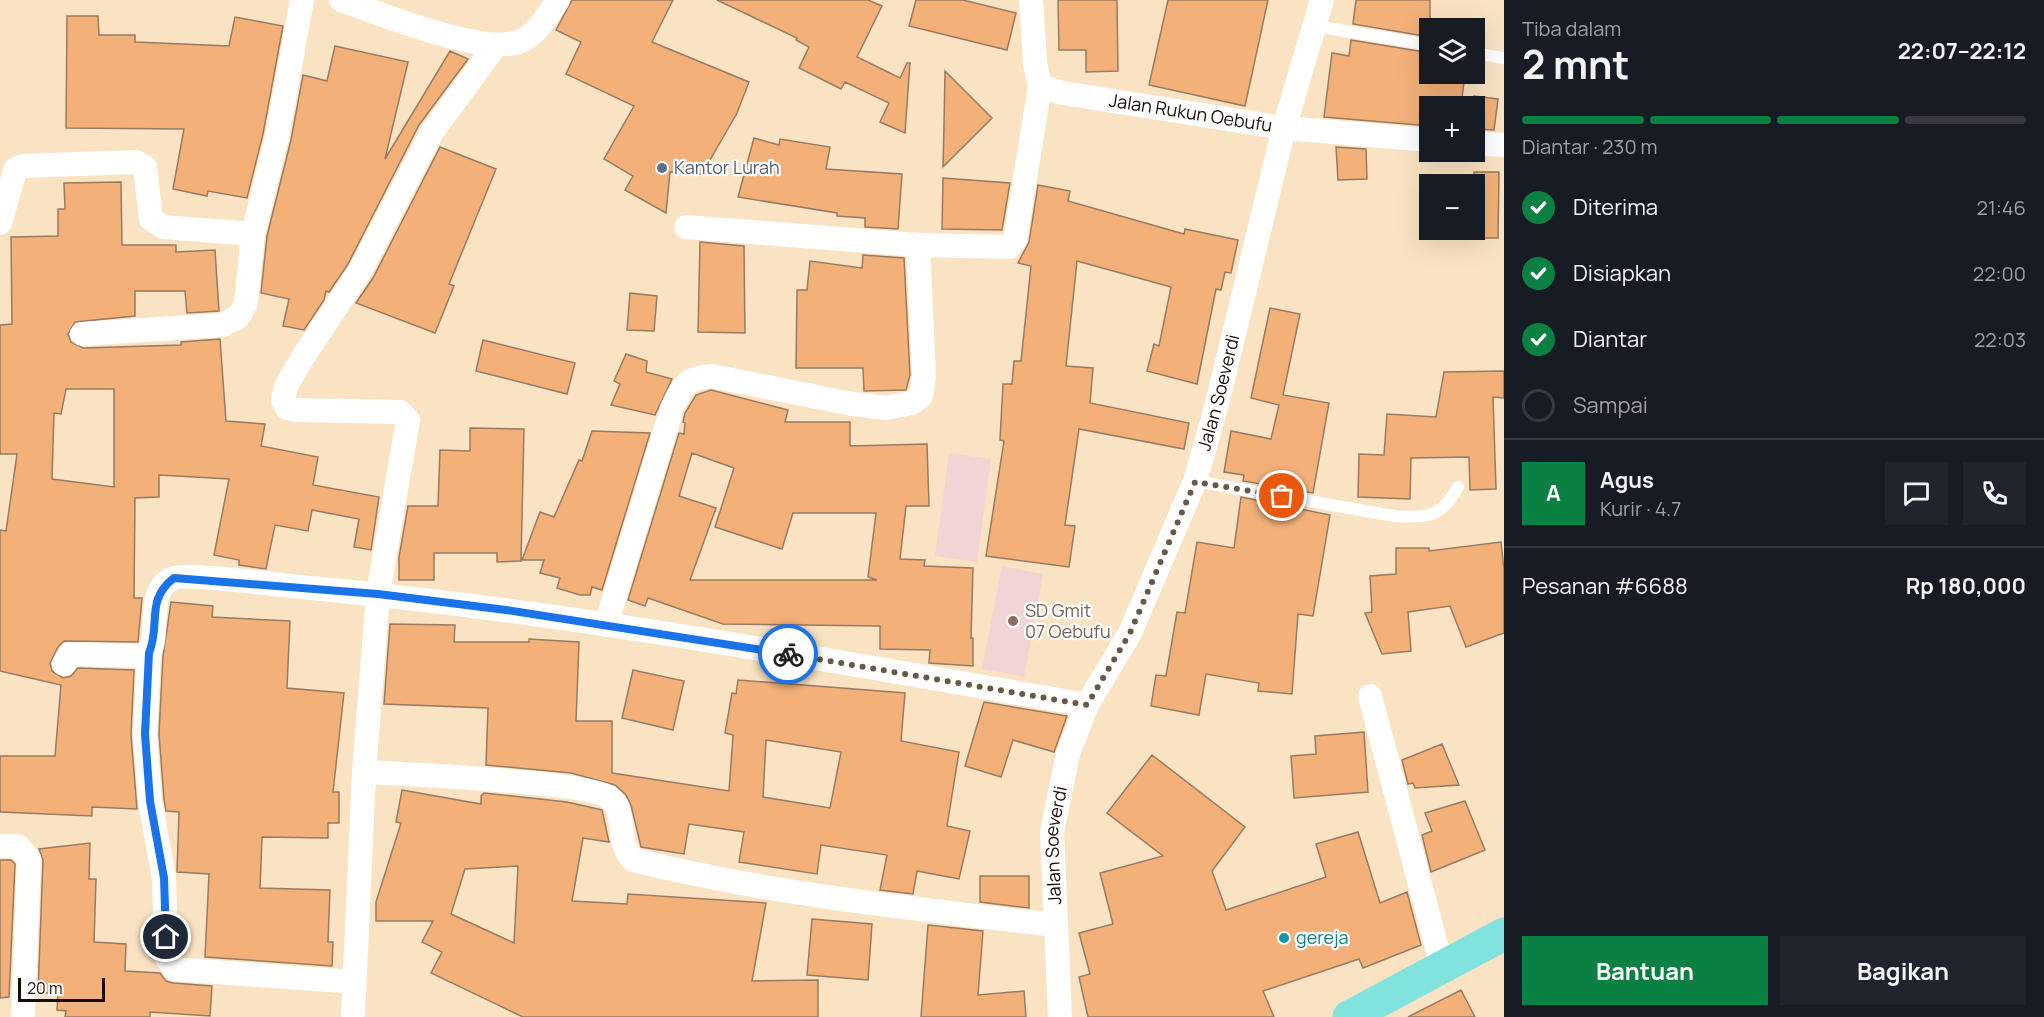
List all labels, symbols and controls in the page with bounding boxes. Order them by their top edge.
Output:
text: Tiba dalam [1522,15,1621,42]
map controls [1419,18,1485,240]
button: layers [1419,18,1485,84]
text: 22:07–22:12 [1898,36,2026,66]
text: 2 mnt [1522,37,1629,91]
street label: Jalan Rukun Oebufu [1108,87,1274,137]
button: + [1419,96,1485,162]
text: Diantar · 230 m [1522,133,1658,160]
place label: Kantor Lurah [674,155,780,179]
marker: Kantor Lurah [655,161,669,175]
button: − [1419,174,1485,240]
icon: check [1522,191,1555,224]
text: Diterima [1573,192,1658,222]
text: 21:46 [1977,194,2026,221]
icon: check [1522,257,1555,290]
text: Disiapkan [1573,258,1671,288]
text: 22:00 [1973,260,2026,287]
icon: check [1522,323,1555,356]
text: Diantar [1573,324,1647,354]
text: 22:03 [1974,326,2026,353]
street label: Jalan Soeverdi [1191,332,1244,453]
text: Sampai [1573,390,1648,420]
button: chat [1885,462,1948,525]
button: phone [1963,462,2026,525]
text: Agus [1600,465,1654,495]
pin [1256,470,1307,521]
text: A [1546,478,1561,508]
icon: bag [1265,479,1298,512]
text: Kurir · 4.7 [1600,495,1681,522]
text: Pesanan #6688 [1522,571,1688,601]
text: Rp 180,000 [1906,571,2026,601]
place label: SD Gmit 07 Oebufu [1025,598,1111,643]
marker: SD Gmit 07 Oebufu [1006,614,1020,628]
courier [758,624,818,684]
icon: bike [772,638,805,671]
street label: Jalan Soeverdi [1038,784,1072,905]
pin [140,911,191,962]
icon: home [149,920,182,953]
place label: gereja [1296,925,1349,949]
marker: gereja [1277,931,1291,945]
button: Bantuan [1522,936,1768,1005]
button: Bagikan [1780,936,2026,1005]
scale bar [18,975,105,1002]
text: 20 m [27,977,63,999]

